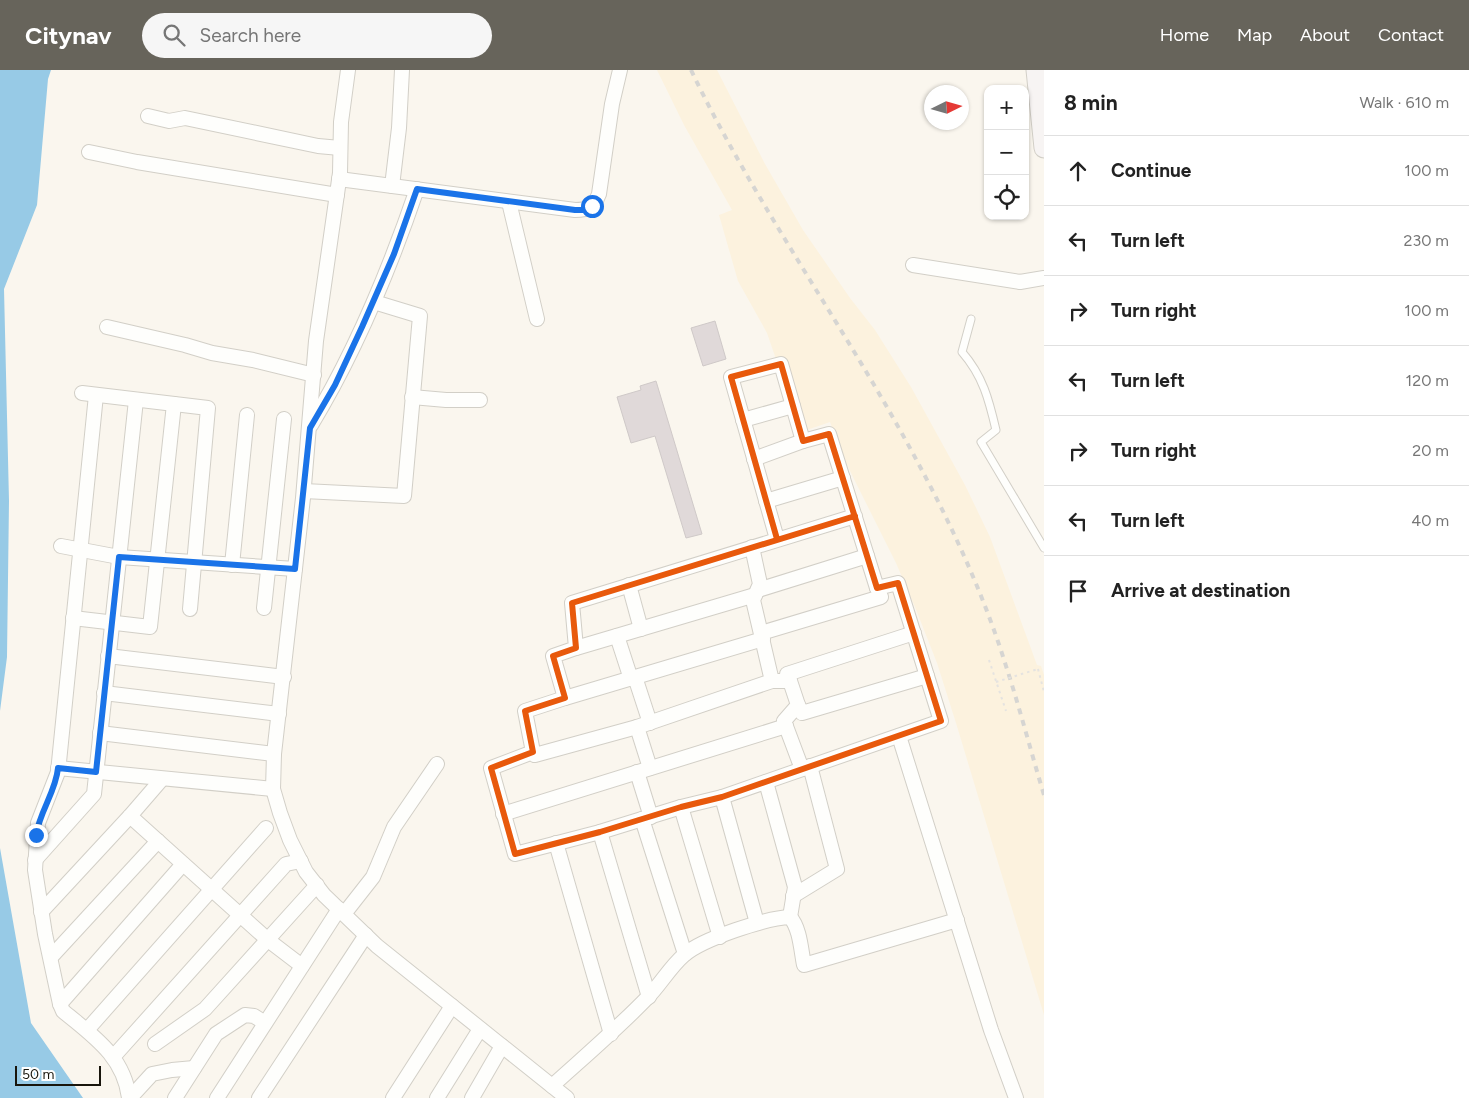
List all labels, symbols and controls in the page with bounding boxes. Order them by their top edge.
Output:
search box [142,13,492,58]
text: Citynav [25,21,112,50]
icon: search [160,21,188,49]
text: Search here [200,24,301,47]
text: Home [1160,24,1209,46]
text: Map [1237,24,1272,46]
text: About [1300,24,1350,46]
text: Contact [1378,24,1444,46]
north arrow [924,85,969,130]
map controls [984,85,1029,220]
button: + [984,85,1029,130]
text: 8 min [1064,90,1118,115]
text: Walk · 610 m [1359,93,1449,112]
button: − [984,130,1029,175]
icon: ahead [1064,157,1092,185]
text: Continue [1111,159,1191,182]
text: 100 m [1404,161,1449,180]
button: locate [984,175,1029,220]
route start [581,195,604,218]
icon: left [1064,227,1092,255]
text: Turn left [1111,229,1185,252]
text: 230 m [1404,231,1449,250]
icon: right [1064,297,1092,325]
text: Turn right [1111,299,1197,322]
text: 100 m [1404,301,1449,320]
icon: left [1064,367,1092,395]
text: Turn left [1111,369,1185,392]
text: 120 m [1406,371,1449,390]
icon: right [1064,437,1092,465]
text: Turn right [1111,439,1197,462]
text: 20 m [1412,441,1449,460]
icon: left [1064,507,1092,535]
text: Turn left [1111,509,1185,532]
text: 40 m [1411,511,1449,530]
icon: arrive [1064,577,1092,605]
text: Arrive at destination [1111,579,1290,602]
route end [25,824,48,847]
scale bar [15,1063,101,1086]
text: 50 m [22,1066,54,1083]

